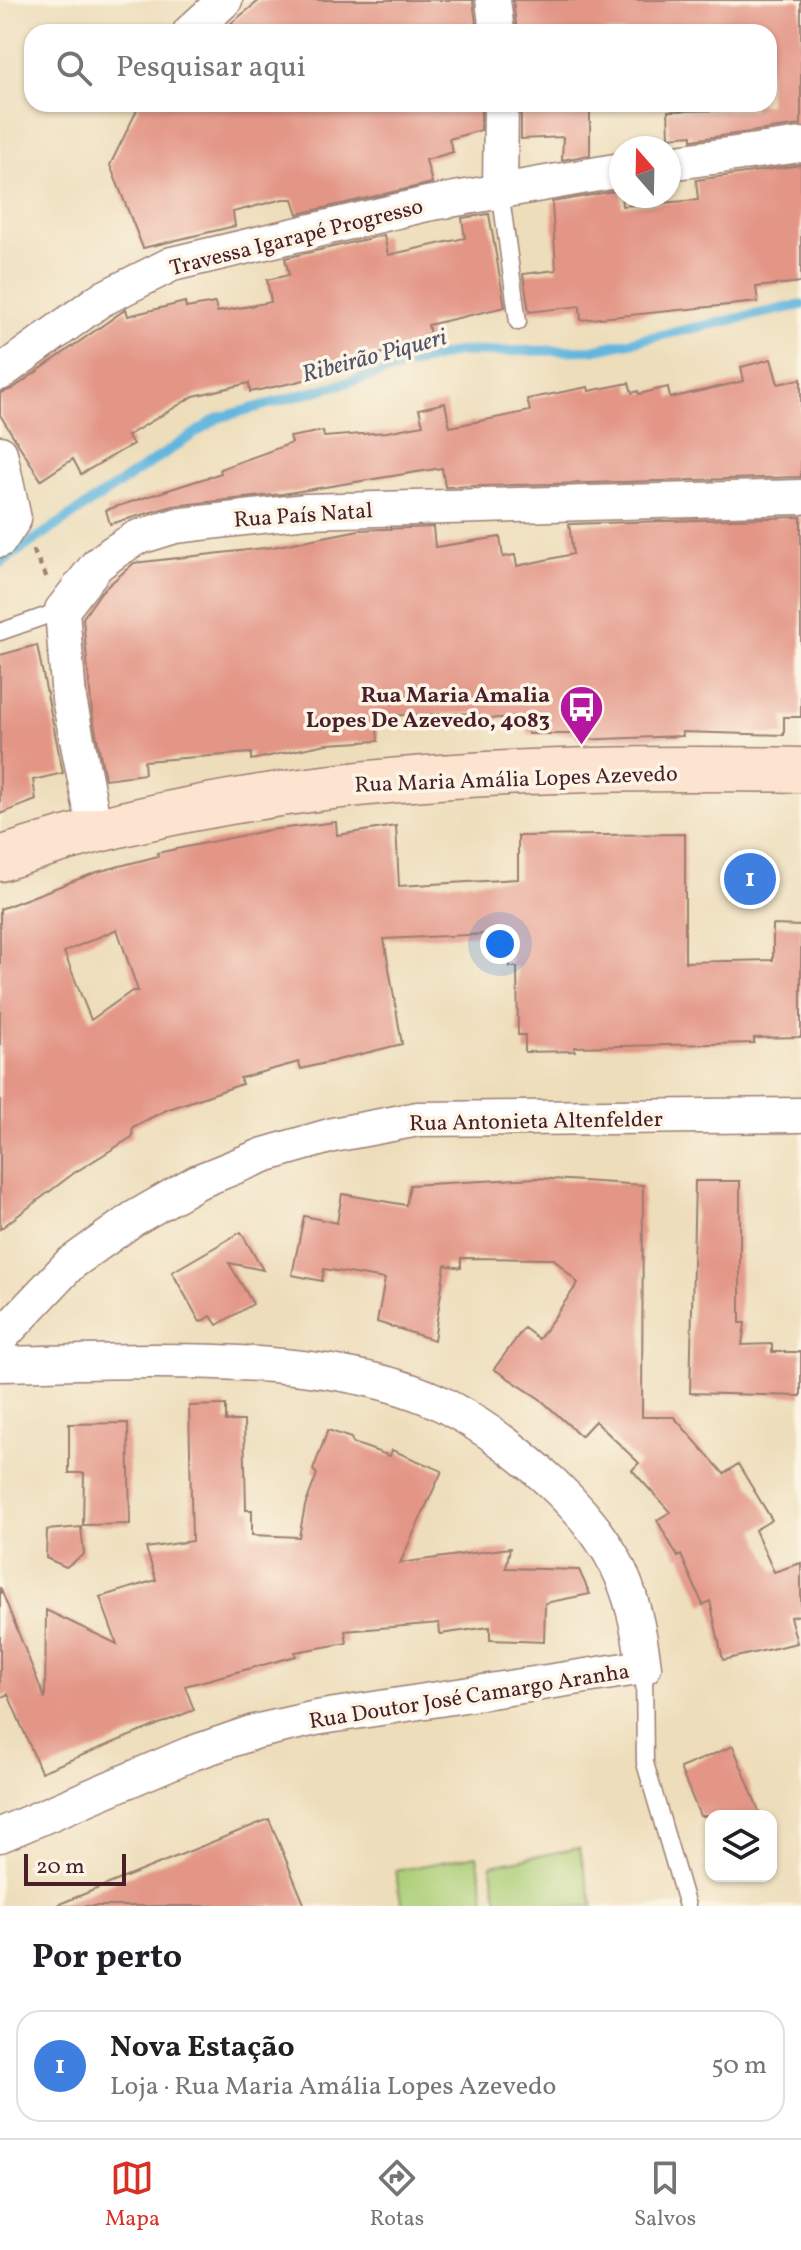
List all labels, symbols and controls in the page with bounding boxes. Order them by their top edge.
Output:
search box [24,24,777,112]
icon: search [52,46,96,90]
text: Pesquisar aqui [116,47,306,89]
north arrow [609,136,681,208]
street label: Travessa Igarapé Progresso [167,192,427,285]
water label: Ribeirão Piqueri [298,321,452,393]
street label: Rua País Natal [233,496,374,537]
place label: Rua Maria Amalia Lopes De Azevedo, 4083 [306,681,550,737]
bus stop icon: Rua Maria Amalia Lopes De Azevedo, 4083 [557,683,605,746]
street label: Rua Maria Amália Lopes Azevedo [354,759,678,802]
pin: 1 [724,849,776,909]
your location [480,924,520,964]
street label: Rua Antonieta Altenfelder [409,1105,663,1140]
street label: Rua Doutor José Camargo Aranha [307,1657,632,1738]
map controls [705,1810,777,1882]
button: layers [705,1810,777,1882]
scale bar [24,1850,126,1886]
text: 20 m [36,1852,85,1883]
text: Por perto [32,1935,182,1982]
text: Nova Estação [110,2027,295,2069]
text: 1 [55,2048,65,2084]
text: 50 m [711,2048,767,2084]
text: Loja · Rua Maria Amália Lopes Azevedo [110,2069,556,2105]
tab: Mapa [105,2156,160,2235]
tab: Rotas [370,2156,424,2235]
tab: Salvos [634,2156,696,2235]

